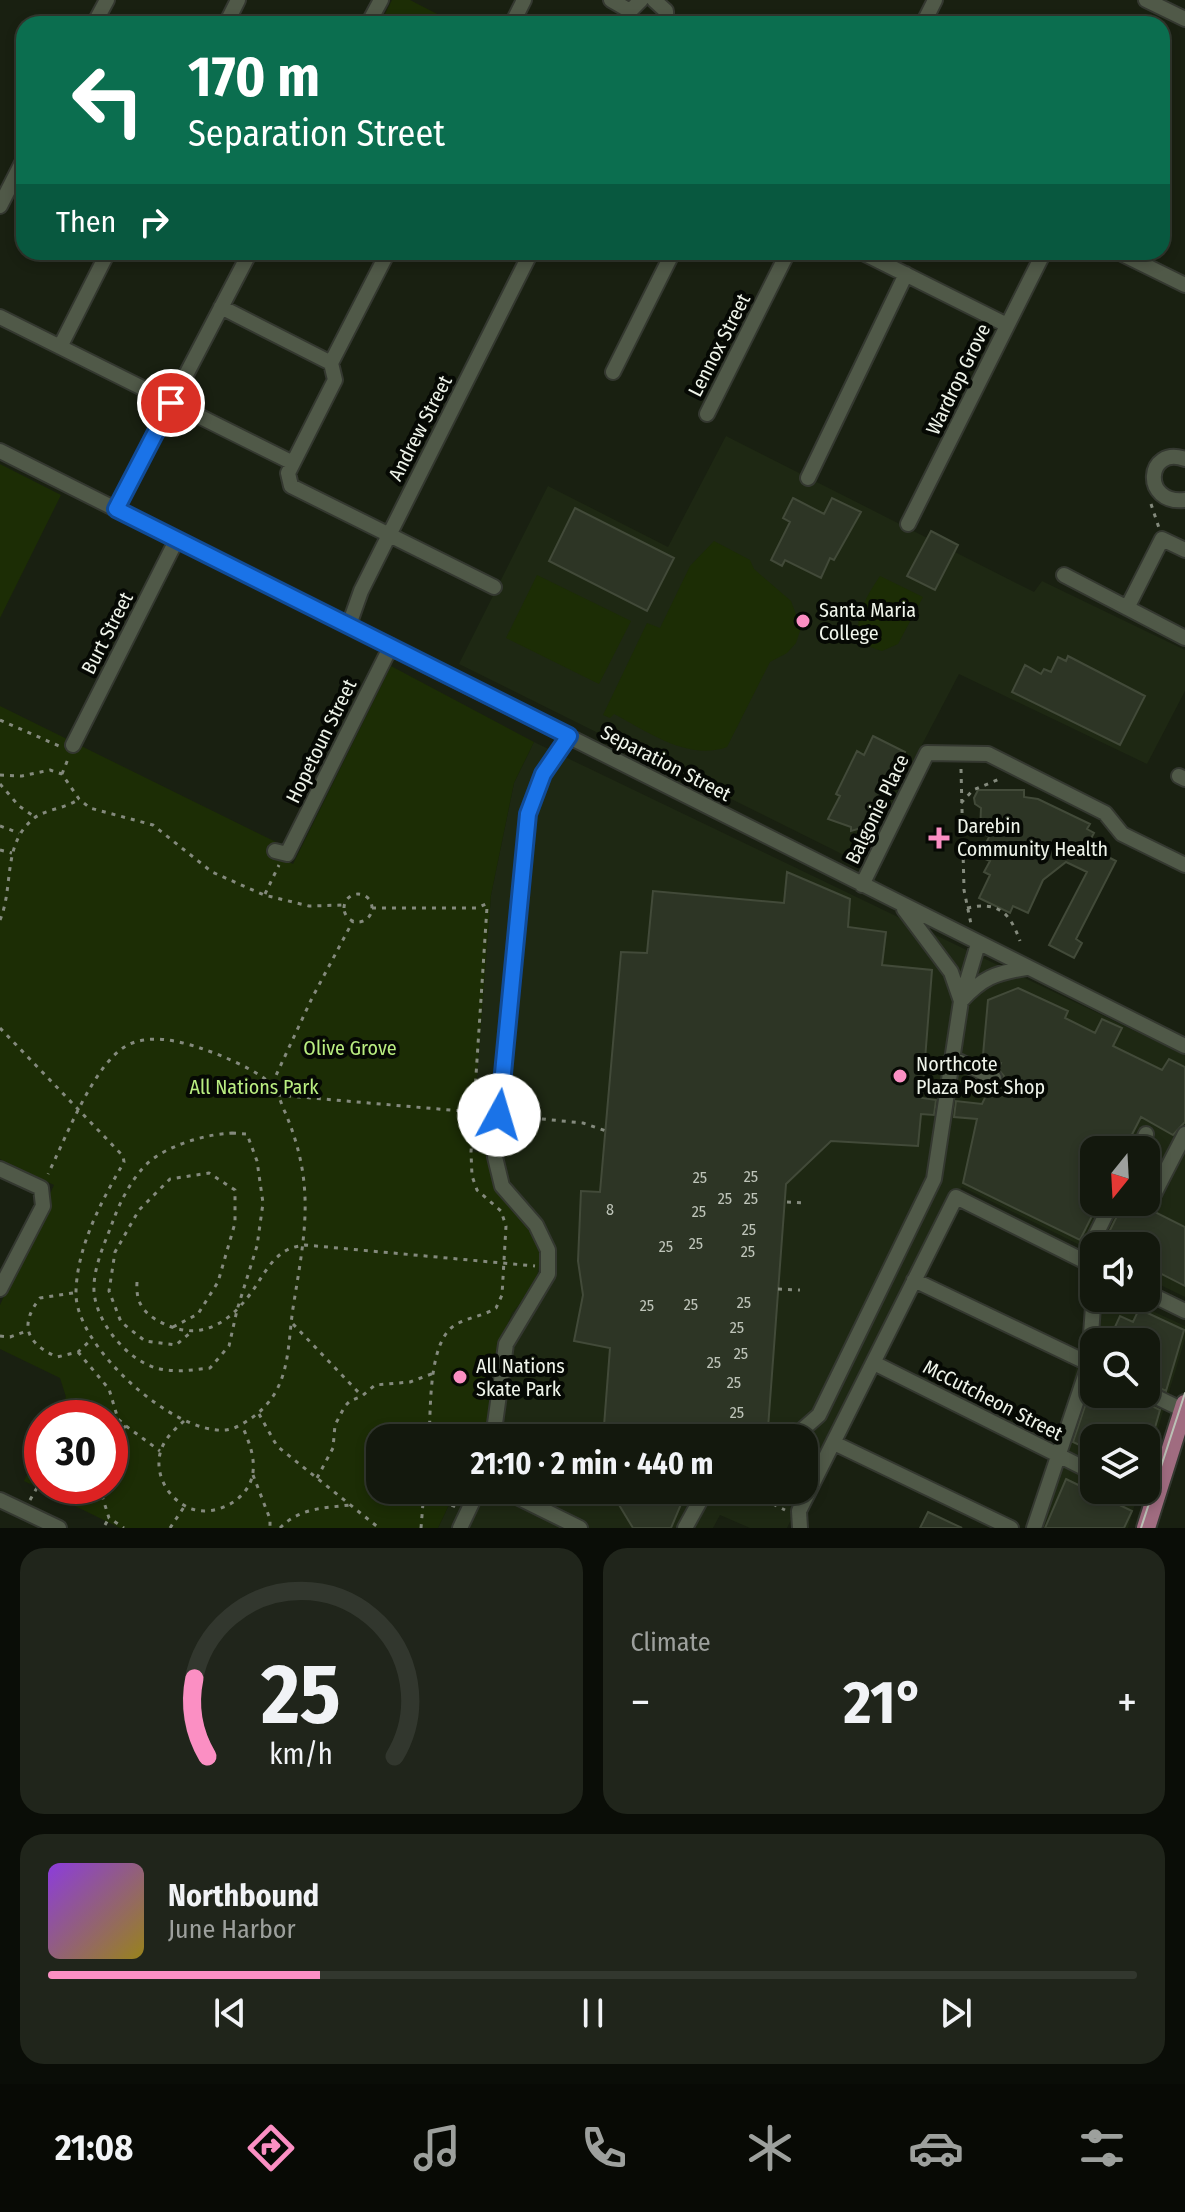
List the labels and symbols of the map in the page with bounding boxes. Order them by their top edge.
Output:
street label: Lennox Street [683,289,755,401]
street label: Wardrop Grove [921,320,995,438]
pin [137,369,205,437]
street label: Andrew Street [383,371,457,485]
street label: Burt Street [76,588,138,678]
place label: Santa Maria College [819,598,916,645]
marker: Santa Maria College [794,612,812,630]
street label: Hopetoun Street [281,675,362,807]
street label: Separation Street [597,720,735,806]
street label: Balgonie Place [840,750,914,868]
place label: Darebin Community Health [957,814,1108,861]
marker: Darebin Community Health [928,827,950,849]
park label: Olive Grove [303,1036,397,1060]
place label: Northcote Plaza Post Shop [916,1052,1045,1099]
marker: Northcote Plaza Post Shop [891,1067,909,1085]
position arrow [457,1073,541,1157]
park label: All Nations Park [189,1075,319,1099]
north arrow [1080,1136,1160,1216]
house number: 25 [744,1167,758,1186]
house number: 25 [693,1168,707,1187]
house number: 25 [718,1189,732,1208]
house number: 25 [744,1189,758,1208]
house number: 8 [606,1200,614,1219]
house number: 25 [692,1202,706,1221]
house number: 25 [742,1220,756,1239]
house number: 25 [689,1234,703,1253]
house number: 25 [659,1237,673,1256]
house number: 25 [741,1242,755,1261]
house number: 25 [737,1293,751,1312]
house number: 25 [684,1295,698,1314]
house number: 25 [640,1296,654,1315]
house number: 25 [730,1318,744,1337]
house number: 25 [734,1344,748,1363]
house number: 25 [707,1353,721,1372]
place label: All Nations Skate Park [476,1354,565,1401]
street label: McCutcheon Street [919,1355,1067,1446]
marker: All Nations Skate Park [451,1368,469,1386]
house number: 25 [727,1373,741,1392]
speed limit sign: 30 [24,1400,128,1504]
house number: 25 [730,1403,744,1422]

